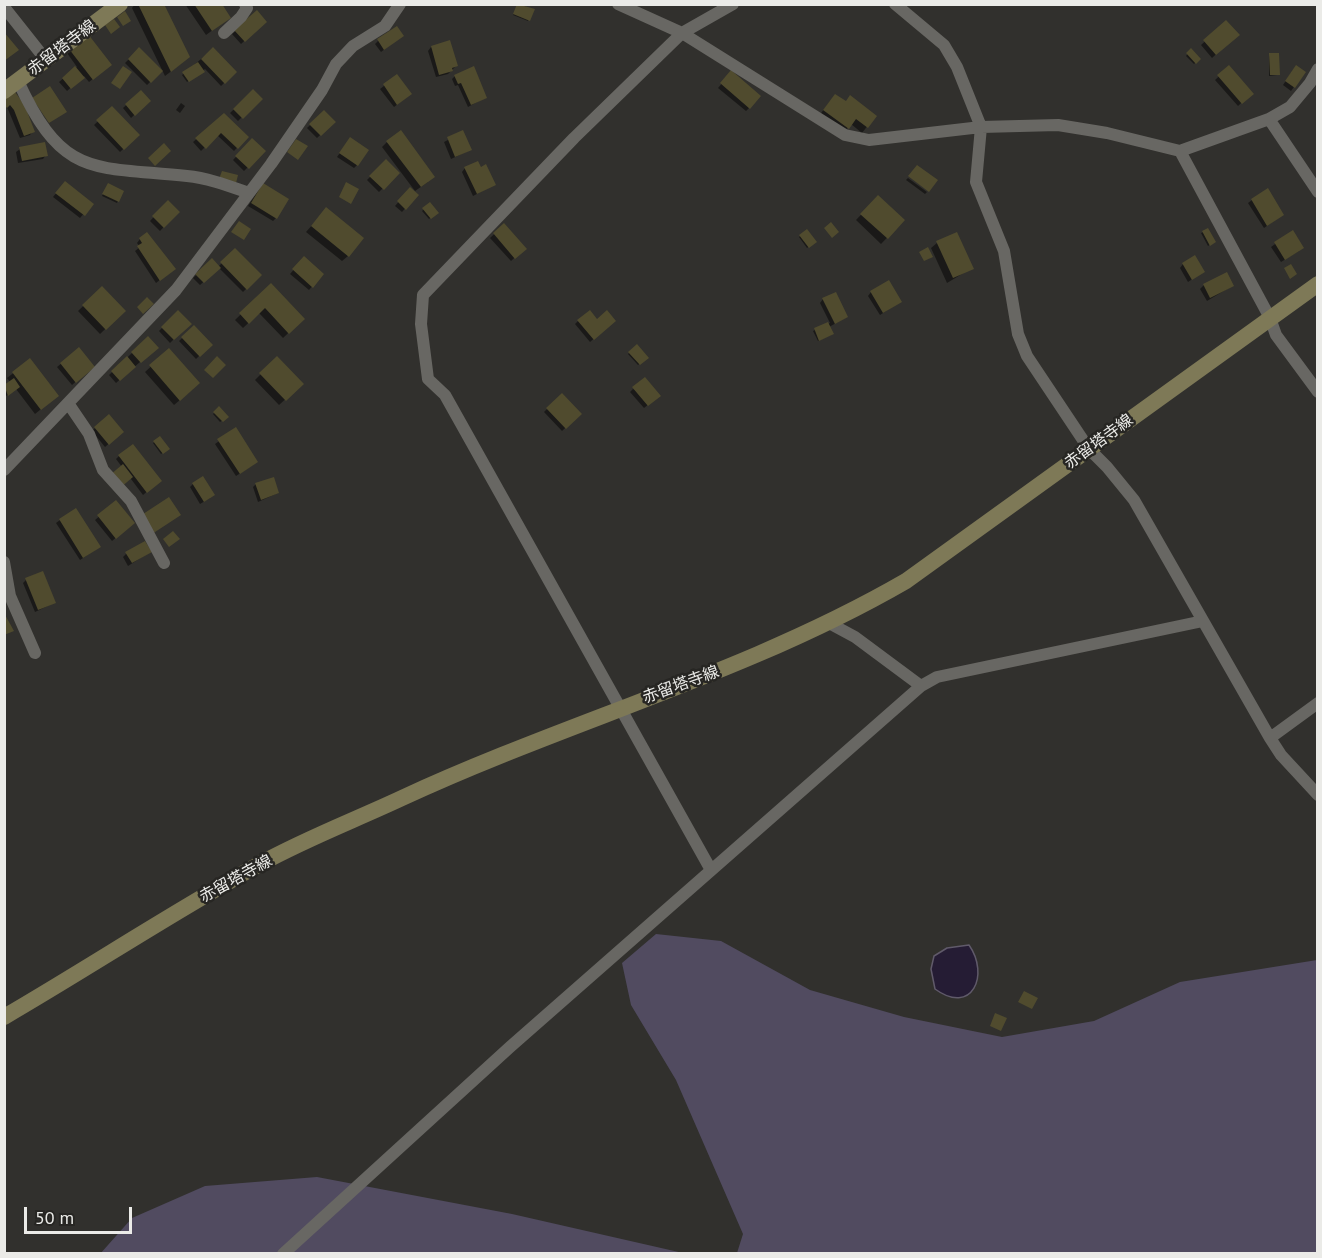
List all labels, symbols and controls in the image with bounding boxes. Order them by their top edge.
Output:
street label: 赤留塔寺線 [24,16,100,80]
street label: 赤留塔寺線 [1061,411,1137,473]
street label: 赤留塔寺線 [640,662,722,708]
street label: 赤留塔寺線 [196,851,276,907]
scale bar [27,1195,135,1233]
text: 50 m [35,1206,74,1229]

